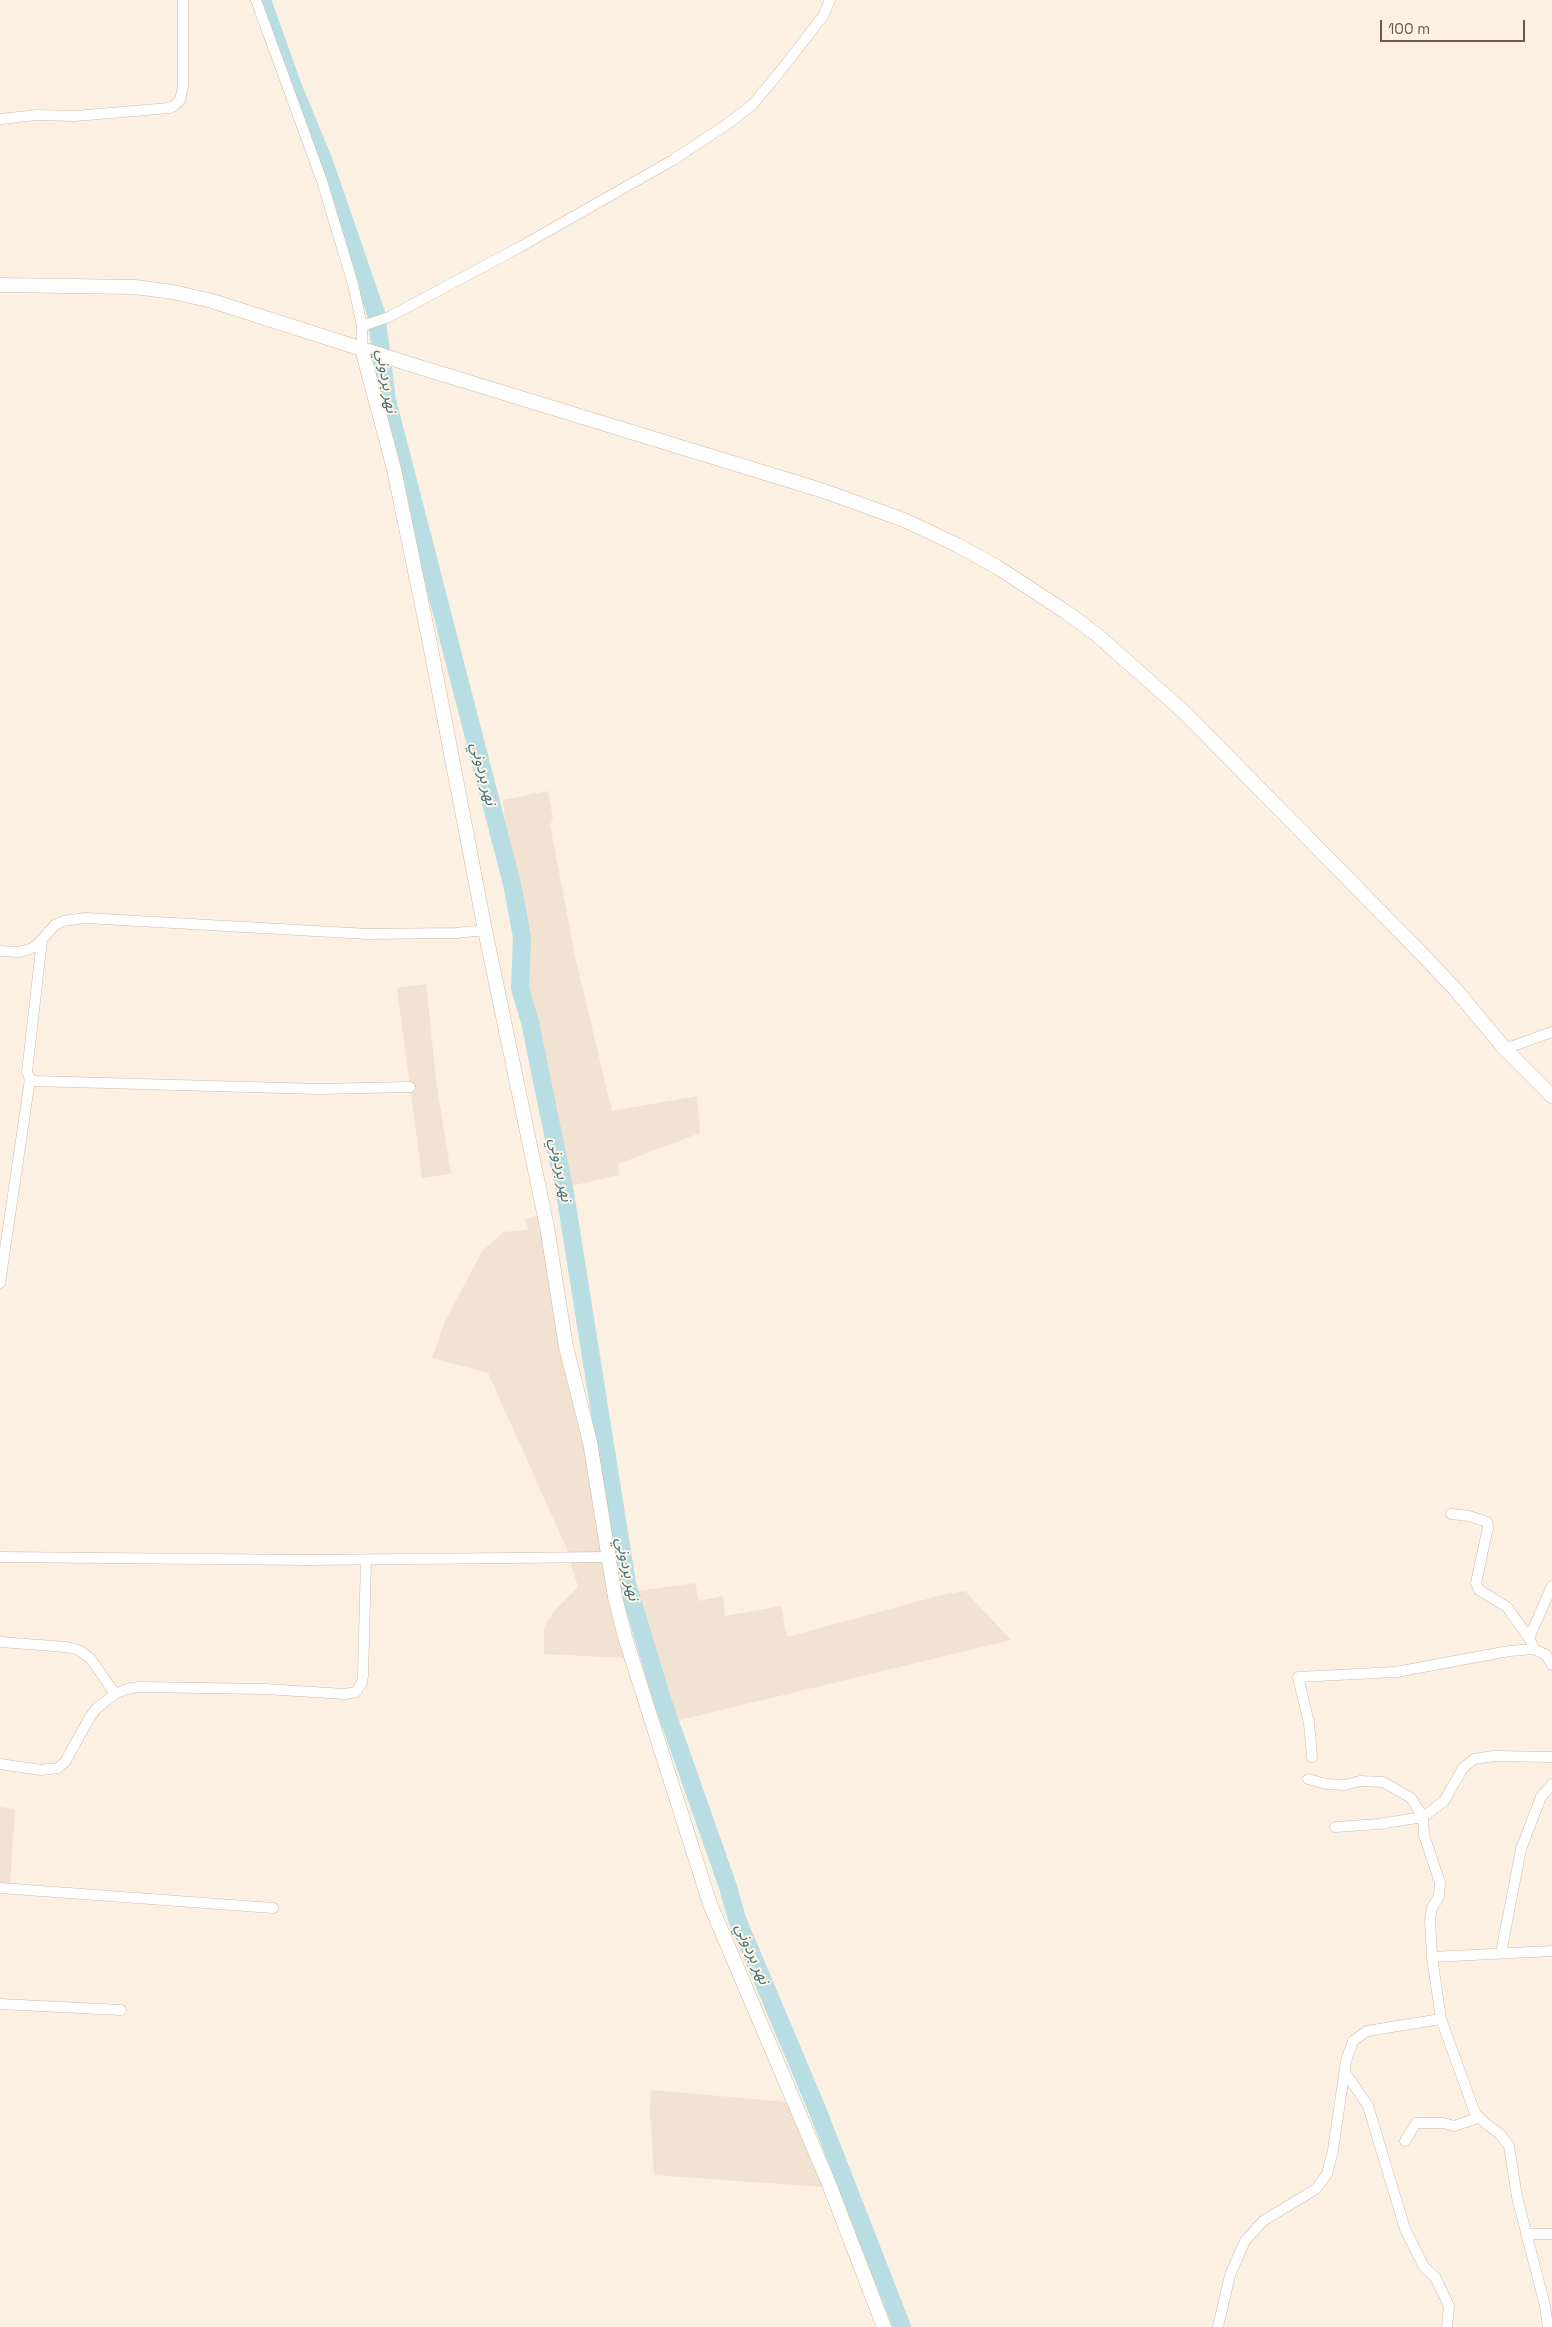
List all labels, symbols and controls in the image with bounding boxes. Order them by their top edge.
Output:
scale bar [1382,10,1527,42]
text: 100 m [1388,19,1430,38]
water label: نهر بردوني [372,348,400,414]
water label: نهر بردوني [466,741,500,807]
water label: نهر بردوني [544,1137,576,1203]
water label: نهر بردوني [611,1536,643,1602]
water label: نهر بردوني [731,1921,773,1987]

